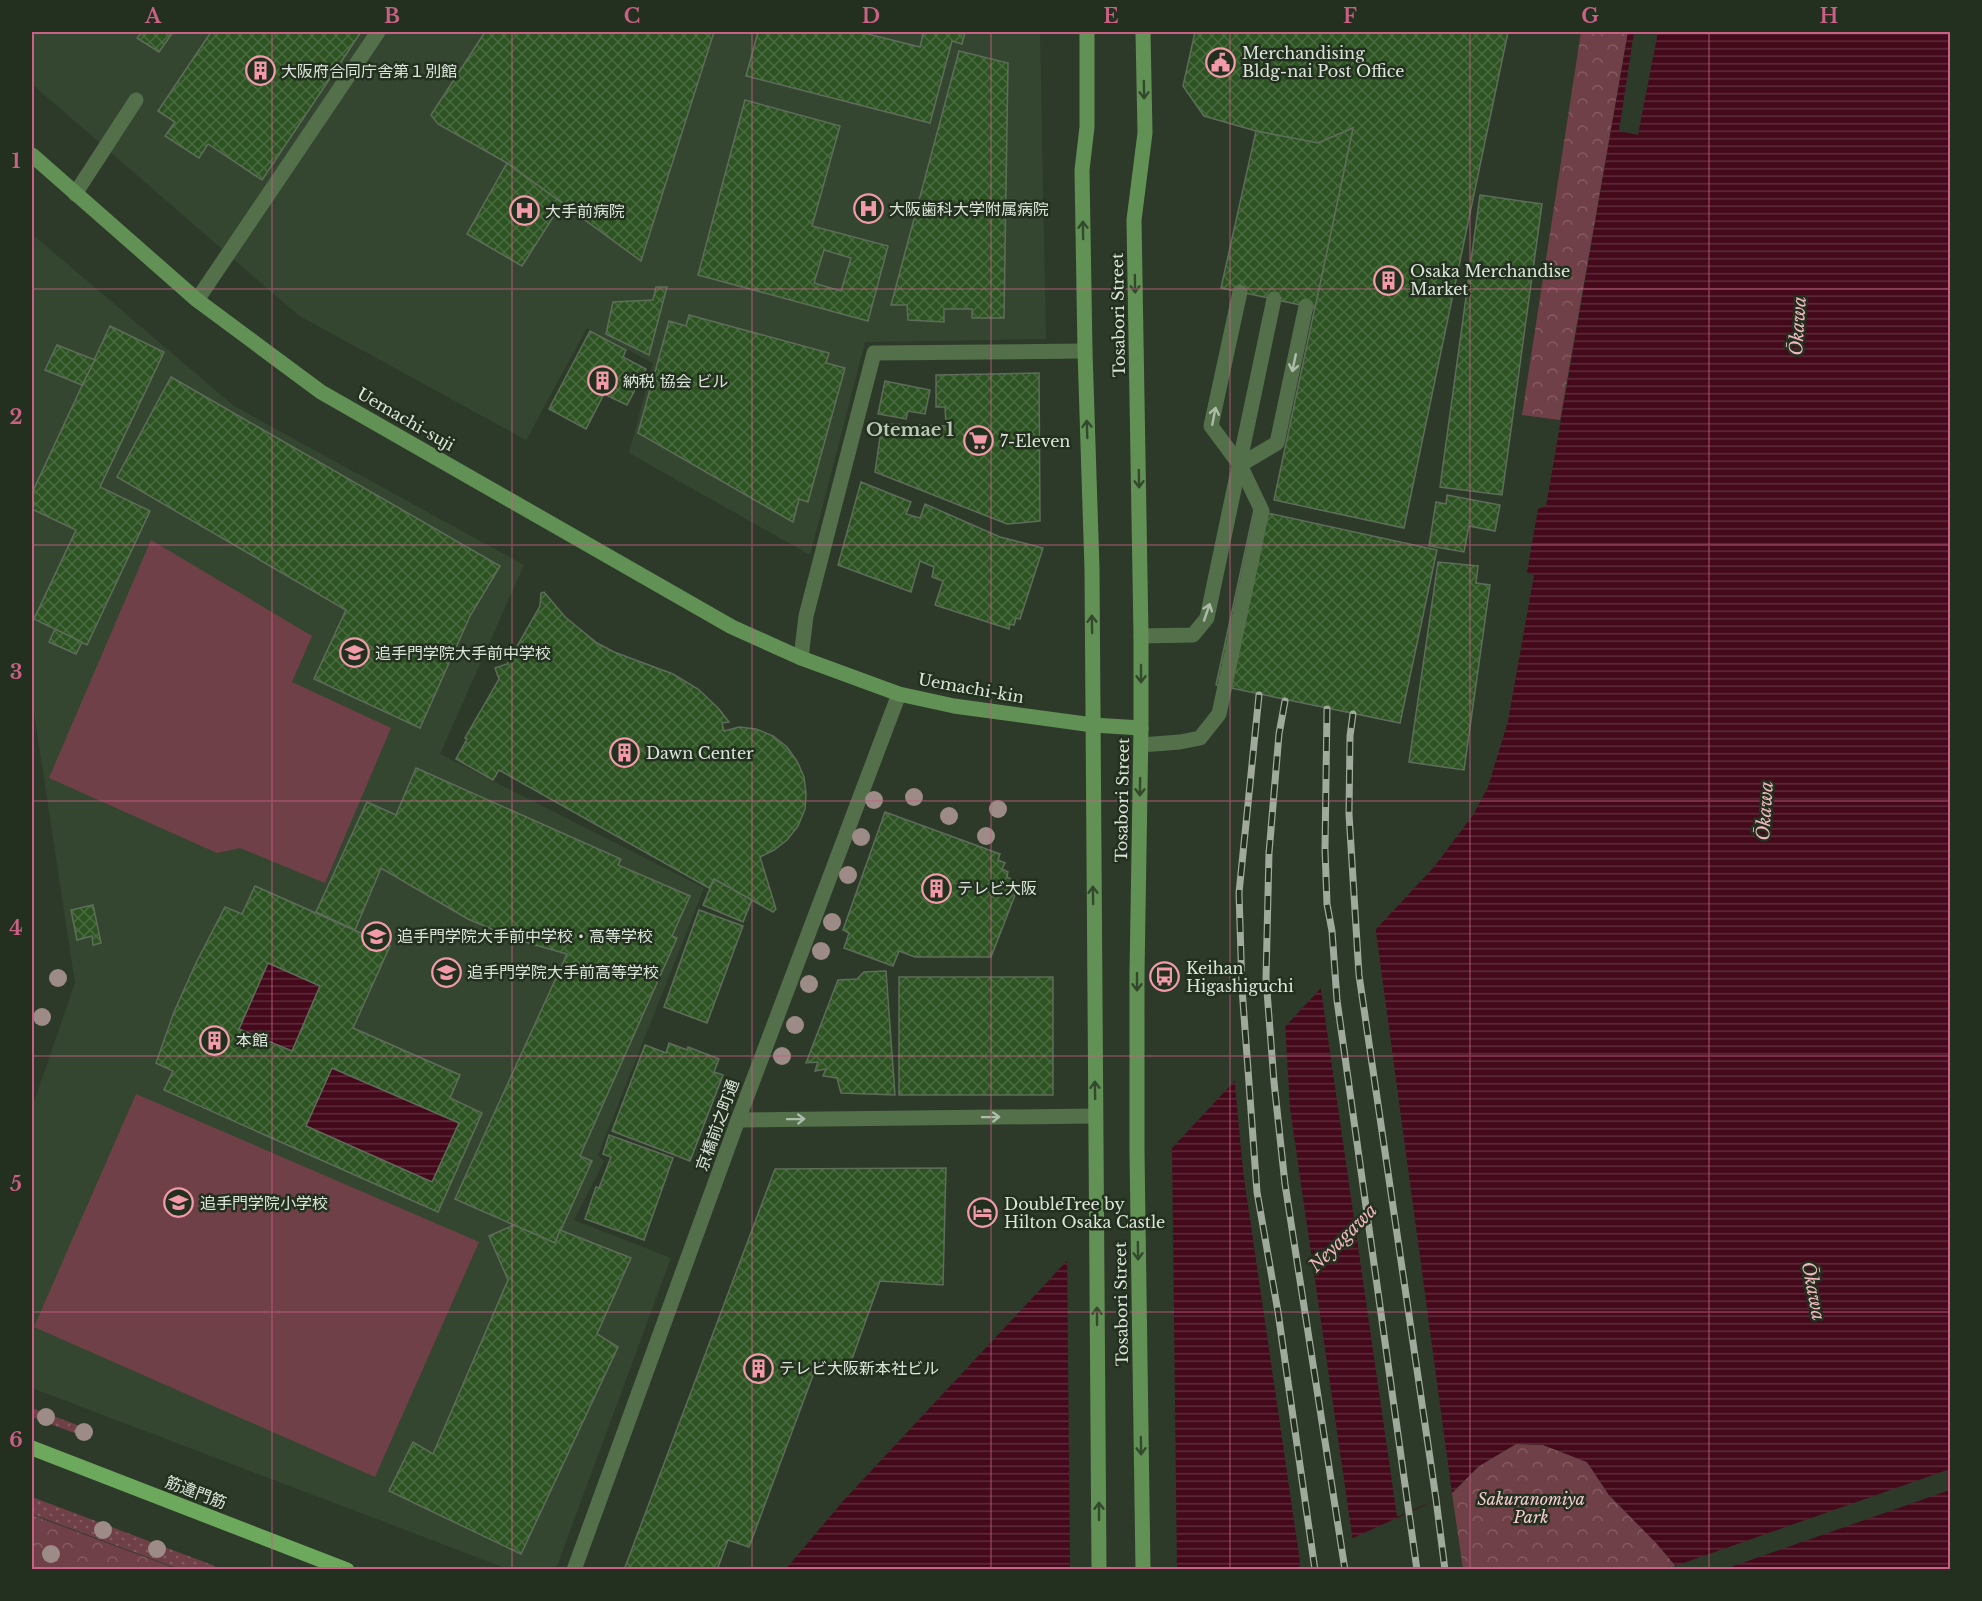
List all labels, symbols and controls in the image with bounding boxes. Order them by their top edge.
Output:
text: A [144,4,162,28]
text: B [384,4,400,28]
text: C [624,4,640,28]
text: D [862,4,880,28]
text: E [1103,4,1119,28]
text: F [1343,4,1357,28]
text: G [1581,4,1599,28]
text: H [1820,4,1839,28]
place label: Merchandising Bldg-nai Post Office [1242,43,1405,81]
public building icon: Merchandising Bldg-nai Post Office [1205,46,1237,78]
building icon: 大阪府合同庁舎第１別館 [244,55,276,87]
place label: 大阪府合同庁舎第１別館 [281,61,457,81]
one-way arrow [1139,79,1150,99]
text: 1 [12,149,21,173]
hospital icon: 大阪歯科大学附属病院 [852,193,884,225]
hospital icon: 大手前病院 [508,195,540,227]
place label: 大阪歯科大学附属病院 [889,199,1049,219]
place label: 大手前病院 [545,201,625,221]
one-way arrow [1077,220,1089,240]
street label: Tosabori Street [1107,253,1129,377]
place label: Osaka Merchandise Market [1410,261,1570,299]
building icon: Osaka Merchandise Market [1373,264,1405,296]
one-way arrow [1130,274,1141,294]
water label: Ōkawa [1785,296,1811,356]
one-way arrow [1287,353,1299,372]
building icon: 納税 協会 ビル [586,365,618,397]
place label: 納税 協会 ビル [623,371,728,391]
street label: Uemachi-suji [354,383,459,455]
text: 2 [9,405,23,429]
one-way arrow [1209,407,1220,427]
district label: Otemae 1 [866,419,954,441]
one-way arrow [1082,420,1093,440]
supermarket icon: 7-Eleven [963,425,995,457]
place label: 7-Eleven [1000,431,1070,451]
one-way arrow [1133,469,1145,489]
one-way arrow [1203,604,1214,622]
one-way arrow [1086,615,1098,635]
school or university icon: 追手門学院大手前中学校 [338,637,370,669]
place label: 追手門学院大手前中学校 [375,643,551,663]
text: 3 [10,660,22,684]
one-way arrow [1135,664,1147,684]
street label: Uemachi-kin [916,669,1026,707]
building icon: Dawn Center [609,737,641,769]
street label: Tosabori Street [1111,738,1133,862]
place label: Dawn Center [646,743,754,763]
one-way arrow [1134,776,1146,796]
water label: Ōkawa [1752,781,1778,841]
building icon: テレビ大阪 [920,872,952,904]
place label: テレビ大阪 [957,878,1037,898]
one-way arrow [1087,886,1099,906]
text: 4 [9,916,23,940]
school or university icon: 追手門学院大手前中学校・高等学校 [360,920,392,952]
place label: 追手門学院大手前中学校・高等学校 [397,926,653,946]
school or university icon: 追手門学院大手前高等学校 [430,956,462,988]
place label: Keihan Higashiguchi [1186,958,1294,996]
bus stop icon: Keihan Higashiguchi [1149,961,1181,993]
place label: 追手門学院大手前高等学校 [467,962,659,982]
one-way arrow [1131,971,1143,991]
building icon: 本館 [199,1024,231,1056]
place label: 本館 [236,1030,268,1050]
street label: 京橋前之町通 [691,1076,743,1174]
one-way arrow [1089,1081,1101,1101]
one-way arrow [981,1111,1001,1123]
one-way arrow [786,1114,806,1125]
text: 5 [10,1172,22,1196]
school or university icon: 追手門学院小学校 [163,1187,195,1219]
place label: 追手門学院小学校 [200,1193,328,1213]
place label: DoubleTree by Hilton Osaka Castle [1004,1194,1165,1232]
hotel icon: DoubleTree by Hilton Osaka Castle [967,1197,999,1229]
water label: Neyagawa [1303,1199,1382,1278]
one-way arrow [1132,1241,1144,1261]
street label: Tosabori Street [1110,1242,1132,1366]
water label: Ōkawa [1797,1260,1829,1322]
one-way arrow [1092,1307,1103,1327]
building icon: テレビ大阪新本社ビル [742,1352,774,1384]
place label: テレビ大阪新本社ビル [779,1358,939,1378]
text: 6 [9,1428,23,1452]
one-way arrow [1135,1436,1147,1456]
street label: 筋違門筋 [163,1471,229,1513]
park label: Sakuranomiya Park [1477,1489,1585,1527]
one-way arrow [1093,1502,1105,1522]

